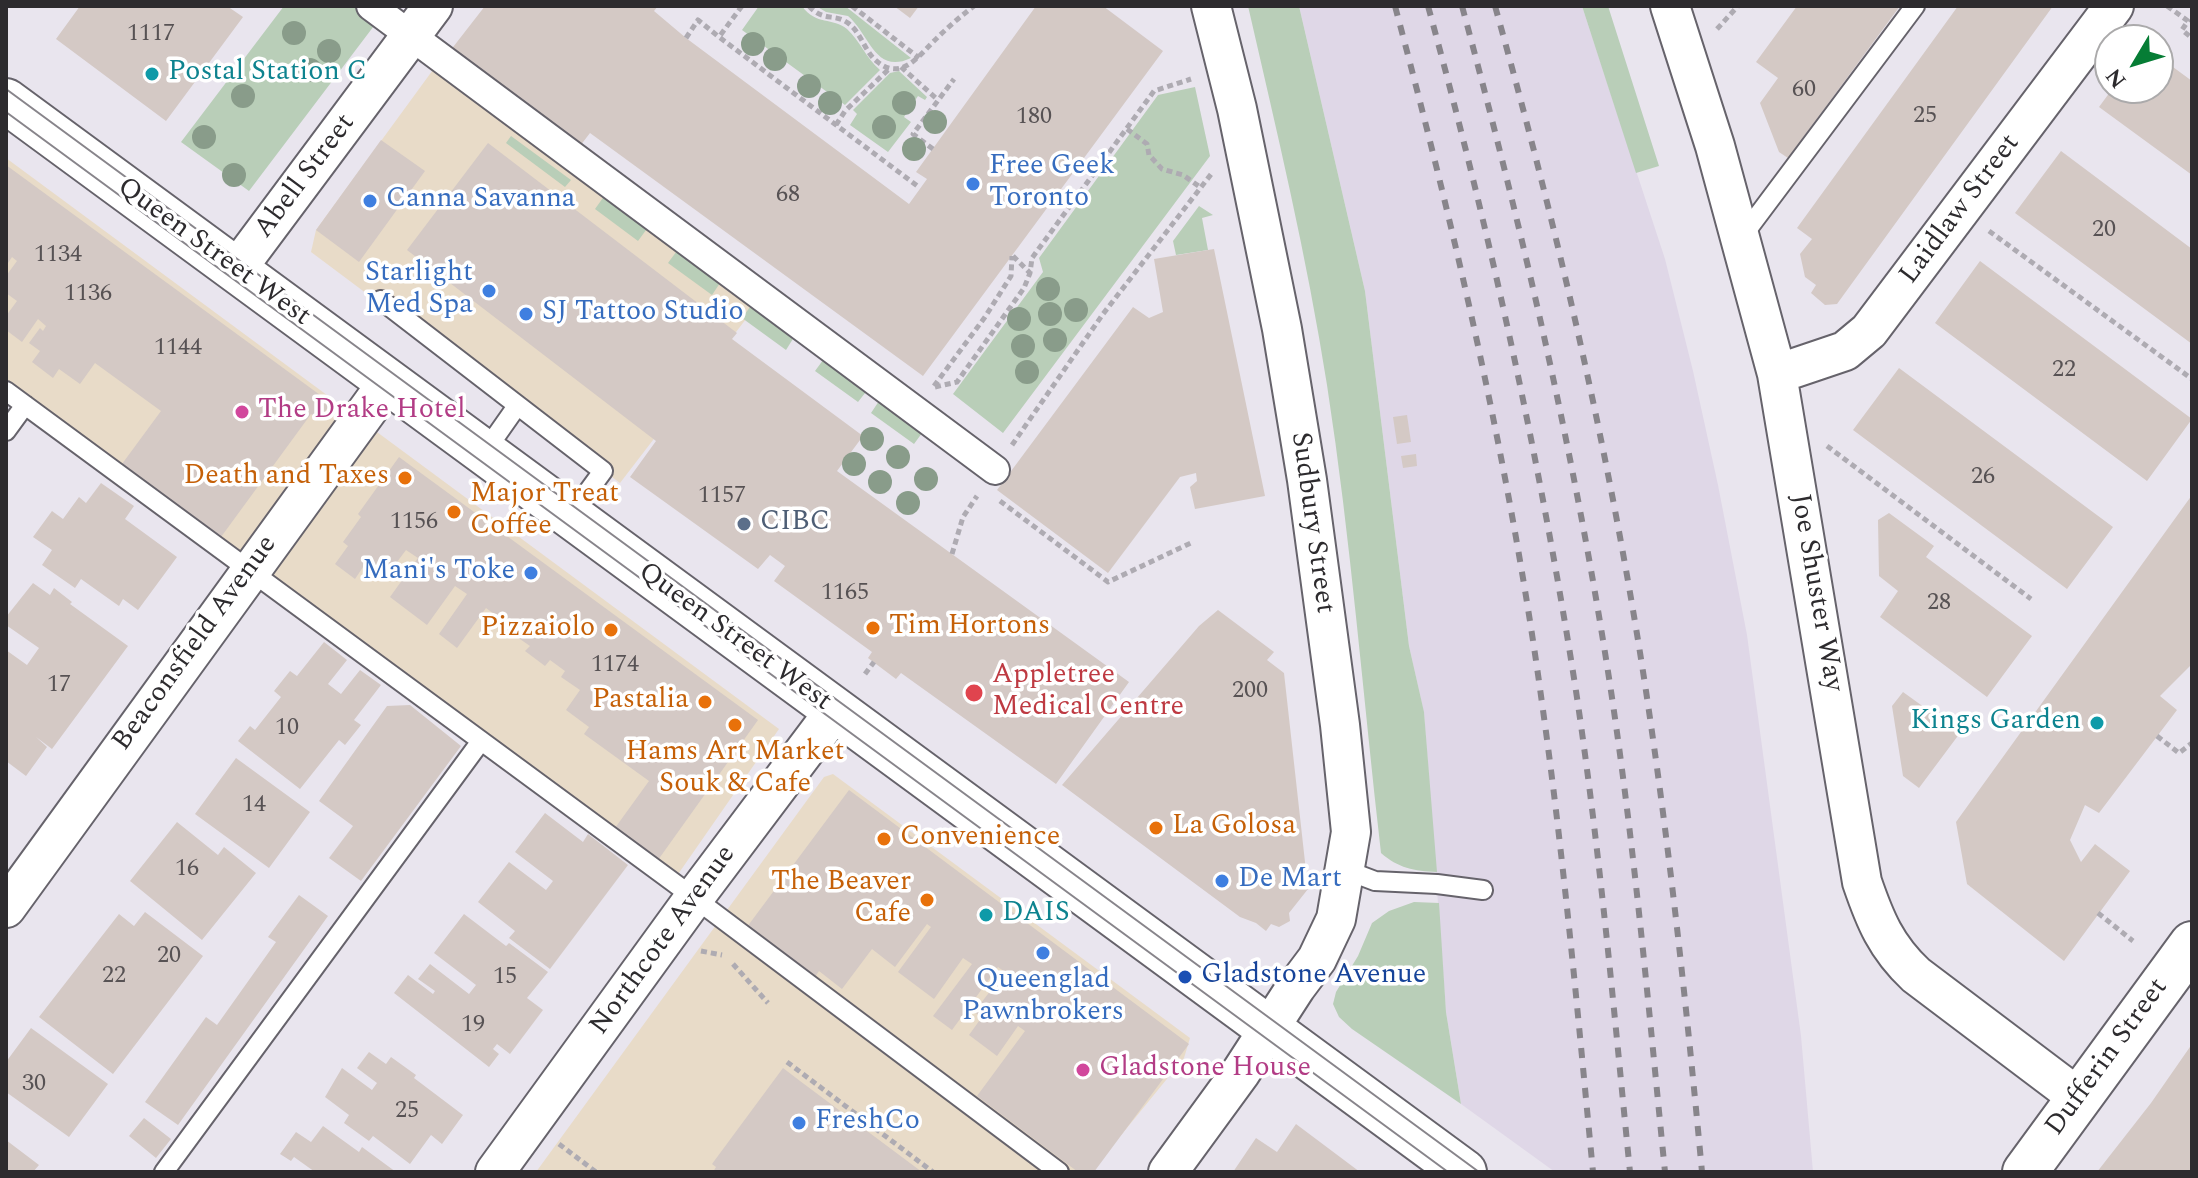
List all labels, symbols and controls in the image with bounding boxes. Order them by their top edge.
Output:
house number: 1117 [127,21,175,49]
north arrow [2094,24,2174,104]
place label: Postal Station C [168,57,367,91]
text: N [2098,61,2135,95]
marker: Postal Station C [143,65,161,83]
house number: 60 [1792,77,1816,105]
house number: 25 [1913,103,1937,131]
house number: 180 [1016,104,1052,132]
street label: Abell Street [248,108,364,246]
street label: Laidlaw Street [1894,128,2028,292]
place label: Free Geek Toronto [989,151,1115,217]
street label: Queen Street West [110,171,316,335]
marker: Free Geek Toronto [964,175,982,193]
house number: 68 [776,182,800,210]
place label: Canna Savanna [386,184,576,218]
marker: Canna Savanna [361,192,379,210]
house number: 20 [2092,217,2116,245]
house number: 1134 [34,242,82,270]
place label: Starlight Med Spa [365,258,473,324]
house number: 1136 [64,281,112,309]
marker: Starlight Med Spa [480,282,498,300]
place label: SJ Tattoo Studio [542,297,744,331]
marker: SJ Tattoo Studio [517,305,535,323]
house number: 1144 [154,335,202,363]
house number: 22 [2052,357,2076,385]
place label: The Drake Hotel [258,395,465,429]
marker: The Drake Hotel [233,403,251,421]
street label: Sudbury Street [1282,430,1340,616]
place label: Death and Taxes [184,461,389,495]
house number: 26 [1971,464,1995,492]
marker: Death and Taxes [396,469,414,487]
place label: Major Treat Coffee [470,479,619,545]
house number: 1157 [698,483,746,511]
street label: Joe Shuster Way [1781,491,1849,695]
marker: Major Treat Coffee [445,503,463,521]
place label: CIBC [760,507,830,541]
house number: 1156 [390,509,438,537]
marker: CIBC [735,515,753,533]
street label: Beaconsfield Avenue [107,530,285,758]
place label: Mani's Toke [362,556,515,590]
street label: Queen Street West [631,556,837,720]
marker: Mani's Toke [522,564,540,582]
house number: 1165 [821,580,869,608]
house number: 28 [1927,590,1951,618]
place label: Tim Hortons [889,611,1050,645]
place label: Pizzaiolo [480,613,595,647]
marker: Tim Hortons [864,619,882,637]
marker: Pizzaiolo [602,621,620,639]
house number: 1174 [591,652,639,680]
place label: Appletree Medical Centre [992,660,1184,726]
house number: 17 [47,672,71,700]
house number: 200 [1232,678,1268,706]
marker: Appletree Medical Centre [963,682,985,704]
place label: Pastalia [592,685,689,719]
marker: Pastalia [696,693,714,711]
place label: Kings Garden [1910,706,2081,740]
marker: Kings Garden [2088,714,2106,732]
house number: 10 [275,715,299,743]
marker: Hams Art Market Souk & Cafe [726,716,744,734]
place label: Hams Art Market Souk & Cafe [626,737,844,803]
house number: 14 [242,792,266,820]
place label: La Golosa [1172,811,1296,845]
marker: La Golosa [1147,819,1165,837]
place label: Convenience [900,822,1060,856]
marker: Convenience [875,830,893,848]
street label: Northcote Avenue [584,840,744,1042]
house number: 16 [175,856,199,884]
place label: De Mart [1238,864,1342,898]
place label: The Beaver Cafe [771,867,911,933]
marker: De Mart [1213,872,1231,890]
marker: The Beaver Cafe [918,891,936,909]
place label: DAIS [1002,898,1070,932]
marker: DAIS [977,906,995,924]
house number: 20 [157,943,181,971]
marker: Queenglad Pawnbrokers [1034,944,1052,962]
place label: Gladstone Avenue [1201,960,1426,994]
house number: 22 [102,963,126,991]
house number: 15 [493,964,517,992]
place label: Queenglad Pawnbrokers [962,965,1124,1031]
marker: Gladstone Avenue [1176,968,1194,986]
street label: Dufferin Street [2040,973,2176,1143]
house number: 19 [461,1012,485,1040]
place label: Gladstone House [1099,1053,1311,1087]
marker: Gladstone House [1074,1061,1092,1079]
house number: 30 [22,1071,46,1099]
house number: 25 [395,1098,419,1126]
place label: FreshCo [815,1106,920,1140]
marker: FreshCo [790,1114,808,1132]

